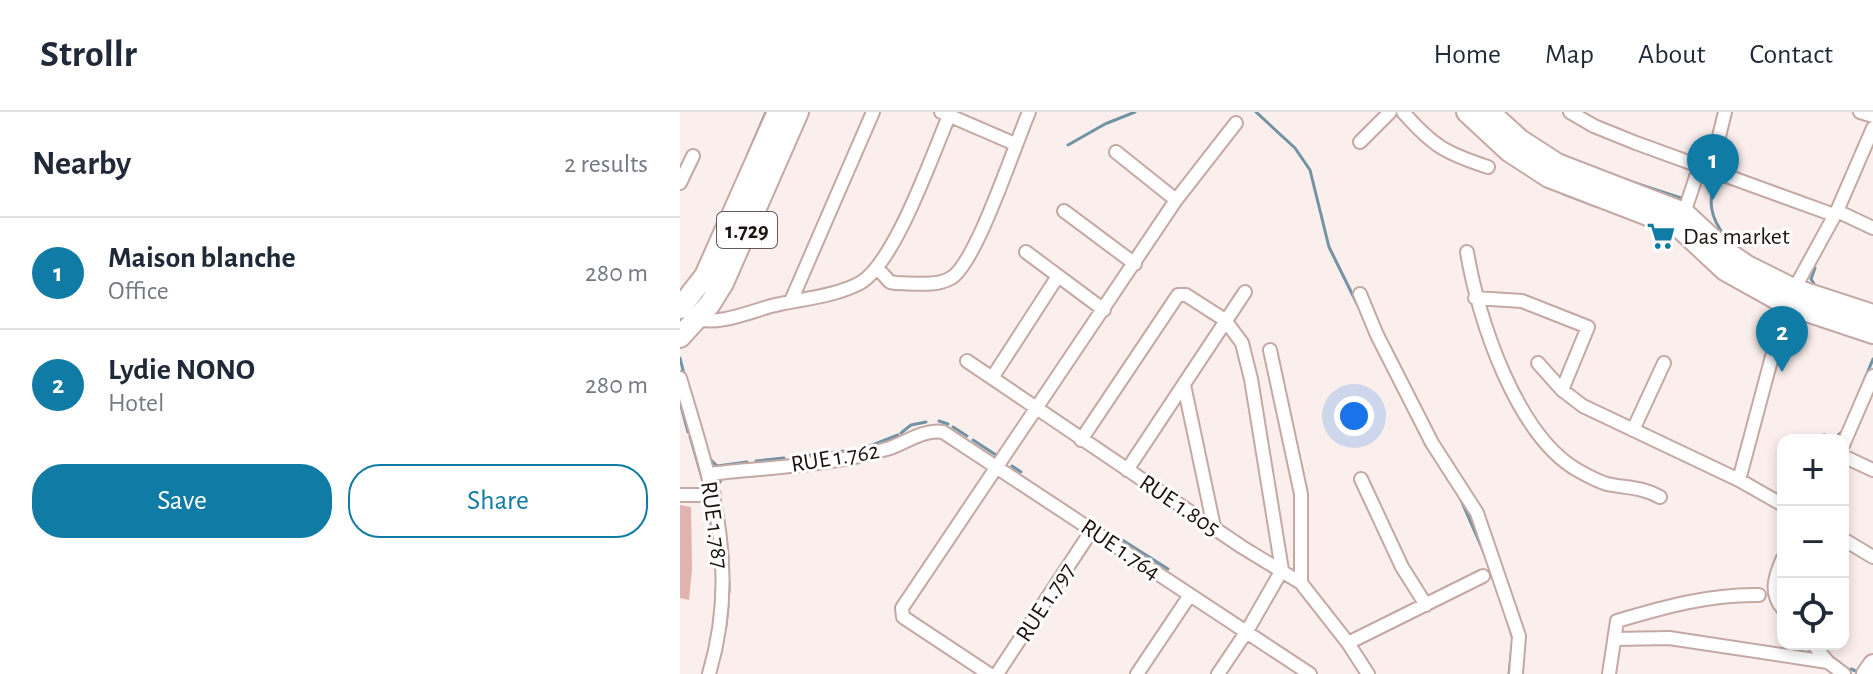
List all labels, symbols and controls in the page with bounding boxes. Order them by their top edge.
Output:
text: Strollr [40,36,137,74]
text: Home [1434,41,1501,69]
text: Map [1545,41,1594,69]
text: About [1638,41,1706,69]
text: Contact [1750,41,1833,69]
pin: 1 [1687,134,1739,200]
text: Nearby [32,147,131,181]
text: 2 results [564,151,648,177]
road number: 1.729 [717,212,777,248]
supermarket icon: Das market [1646,221,1676,251]
place label: Das market [1683,225,1790,249]
text: Maison blanche [108,243,296,273]
text: 1 [53,260,63,286]
text: 280 m [585,260,648,286]
text: Office [108,278,169,304]
pin: 2 [1756,306,1808,372]
text: Lydie NONO [108,355,255,385]
text: 2 [52,372,64,398]
text: 280 m [585,372,648,398]
text: Hotel [108,390,164,416]
your location [1334,396,1374,436]
map controls [1777,434,1849,650]
button: + [1777,434,1849,506]
street label: RUE 1.762 [789,439,881,477]
button: Save [32,464,332,538]
button: Share [348,464,648,538]
street label: RUE 1.805 [1135,470,1224,541]
street label: RUE 1.787 [696,480,732,571]
button: − [1777,506,1849,578]
street label: RUE 1.764 [1076,515,1164,585]
street label: RUE 1.797 [1012,559,1080,646]
button: locate [1777,578,1849,650]

